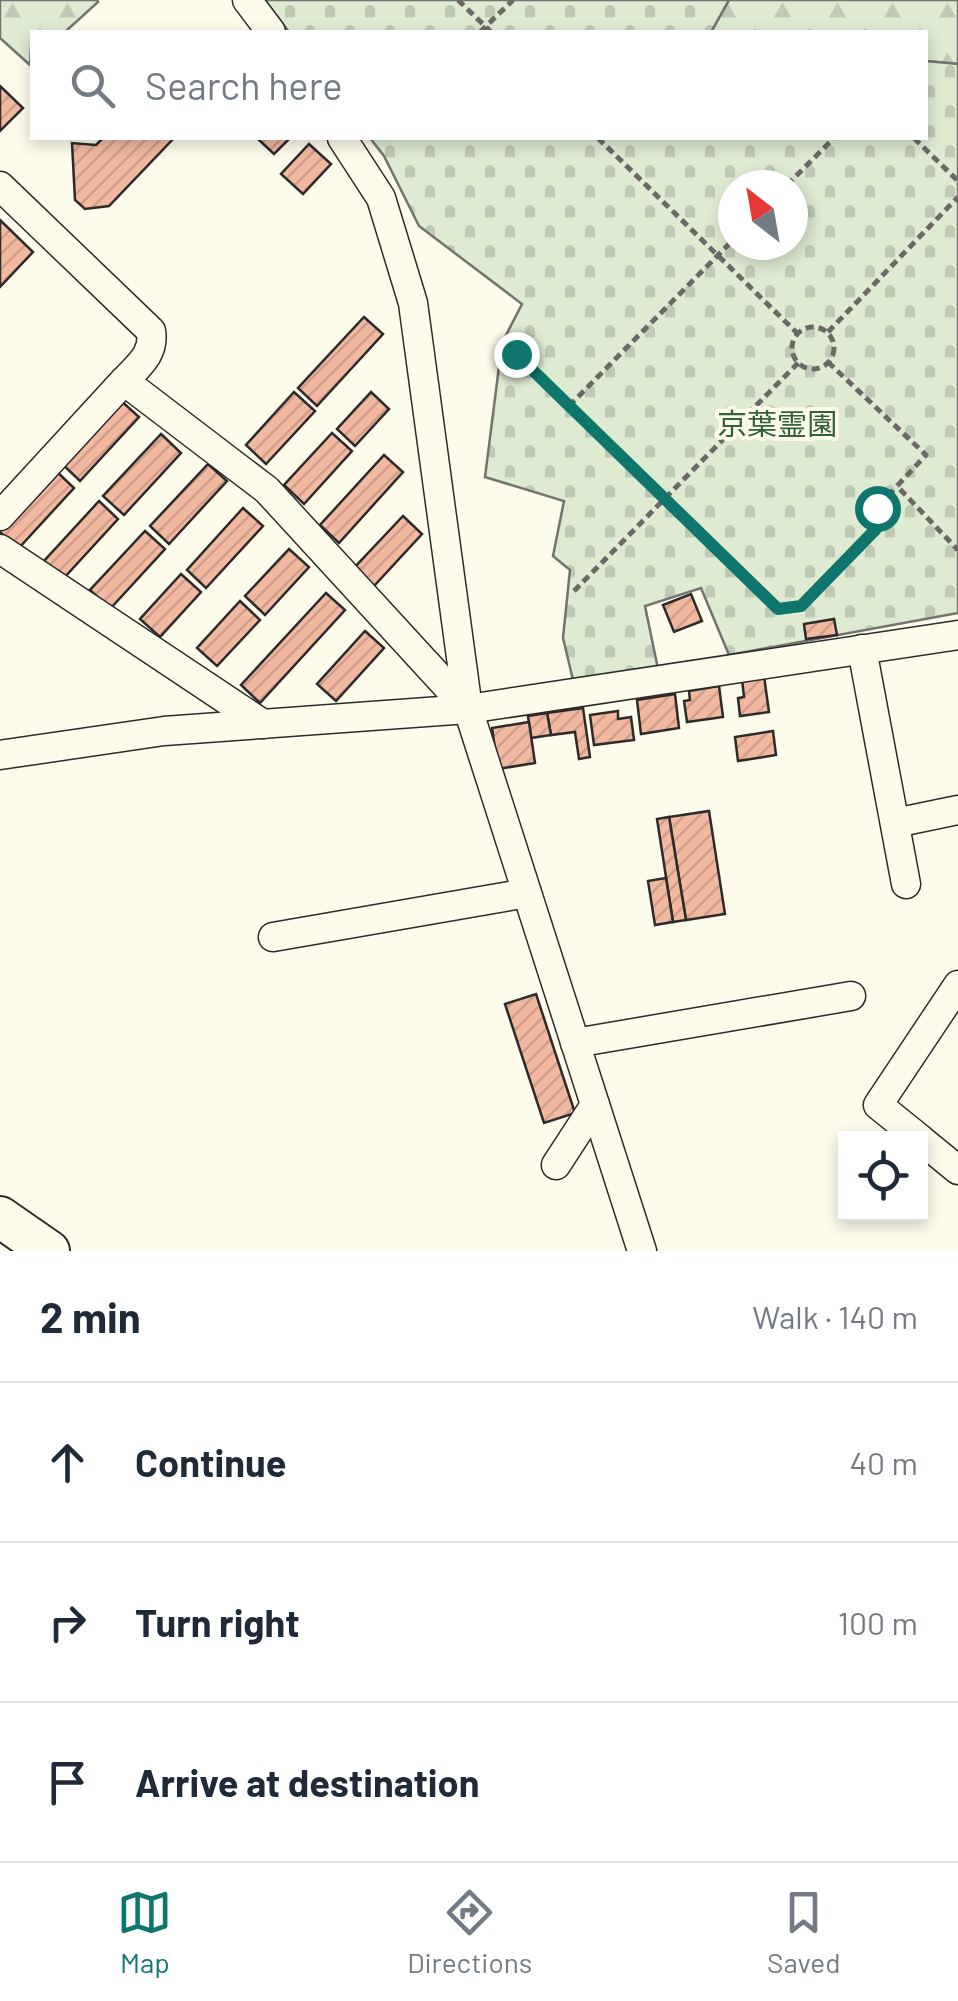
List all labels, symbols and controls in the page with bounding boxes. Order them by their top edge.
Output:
search box [30,30,928,140]
icon: search [65,58,120,113]
text: Search here [145,62,343,108]
north arrow [718,170,808,260]
route end [494,332,540,378]
park label: 京葉霊園 [717,405,837,441]
route start [855,486,901,532]
map controls [838,1131,928,1221]
button: locate [838,1131,928,1221]
text: 2 min [40,1291,141,1341]
text: Walk · 140 m [752,1297,918,1335]
icon: ahead [40,1435,95,1490]
text: Continue [135,1439,286,1485]
text: 40 m [849,1443,918,1481]
icon: right [40,1595,95,1650]
text: Turn right [135,1599,300,1645]
text: 100 m [838,1603,918,1641]
icon: arrive [40,1755,95,1810]
text: Arrive at destination [135,1759,480,1805]
tab: Map [117,1885,172,1979]
tab: Directions [407,1885,532,1979]
tab: Saved [767,1885,841,1979]

